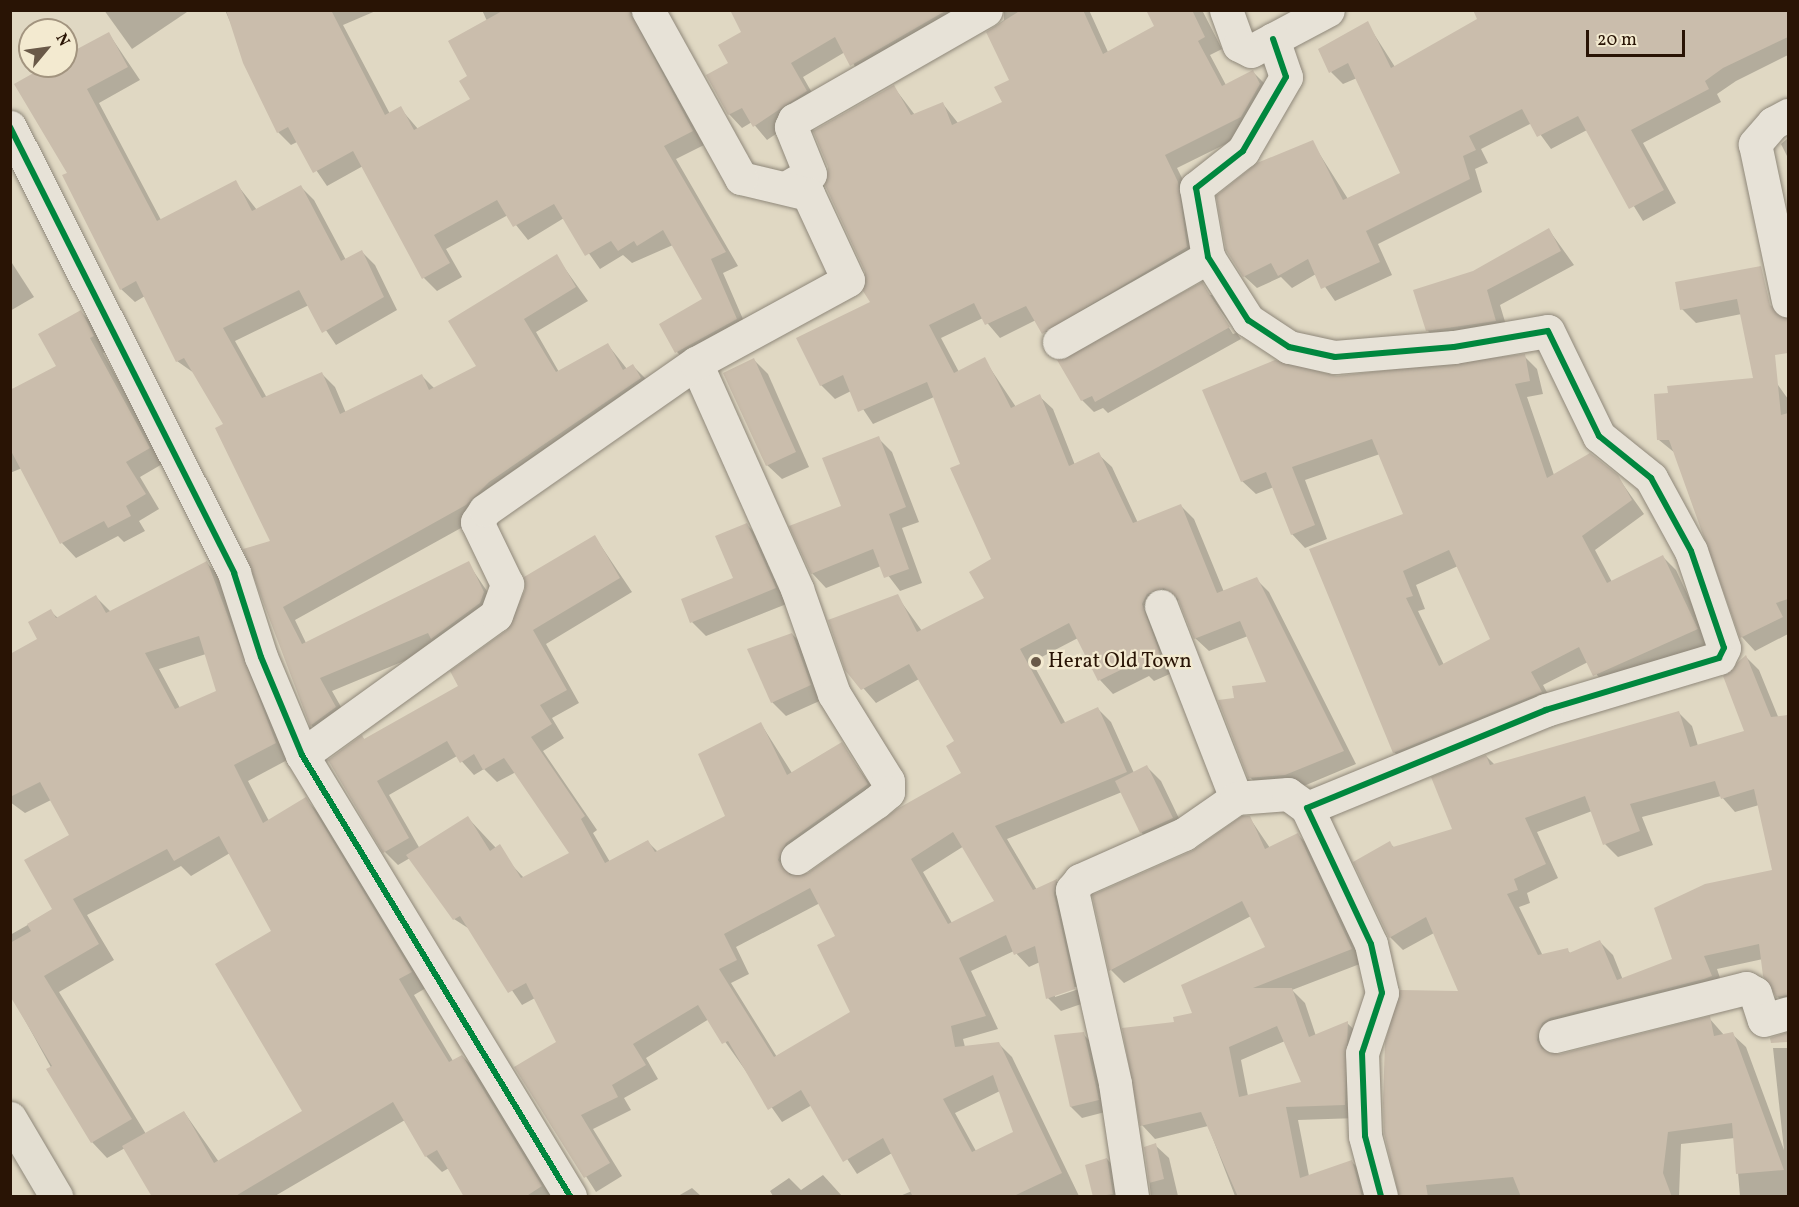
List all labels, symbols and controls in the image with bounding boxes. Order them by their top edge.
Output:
north arrow [18,18,78,78]
scale bar [1589,18,1688,56]
text: 20 m [1597,28,1637,53]
text: N [50,30,74,51]
place label: Herat Old Town [1048,649,1193,675]
marker: Herat Old Town [1029,655,1043,669]

